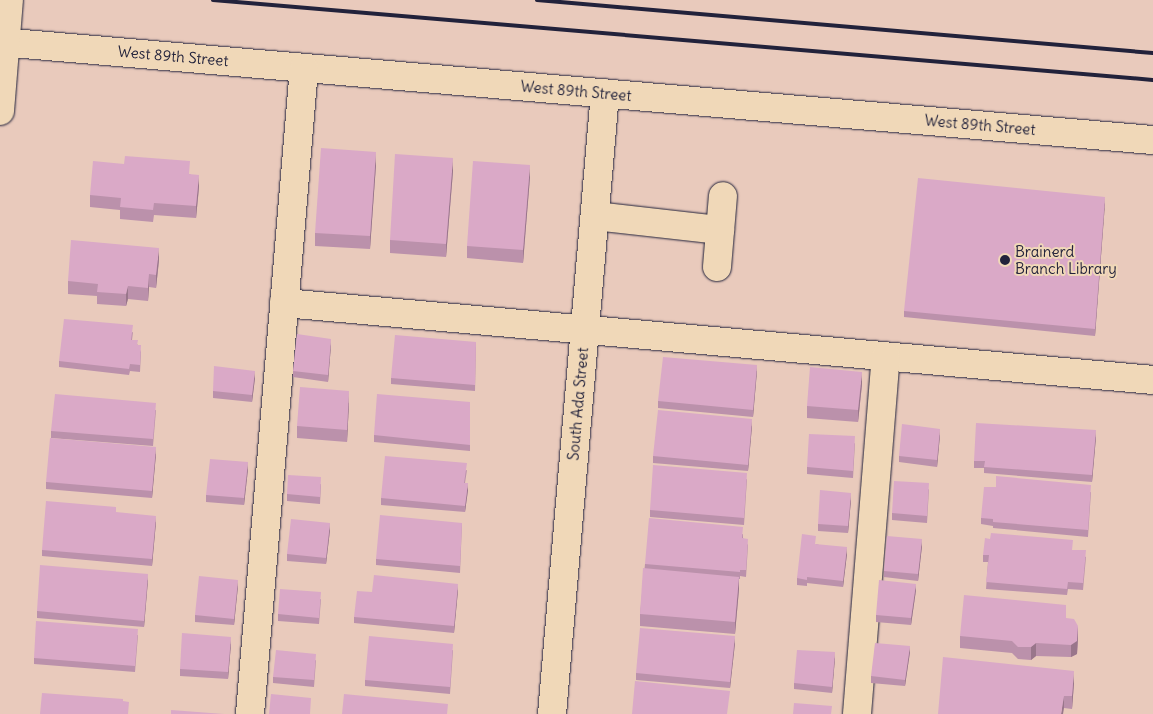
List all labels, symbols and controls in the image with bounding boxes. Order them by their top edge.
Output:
street label: West 89th Street [117,42,229,70]
street label: West 89th Street [520,77,632,105]
street label: West 89th Street [924,111,1036,139]
place label: Brainerd Branch Library [1015,242,1117,277]
marker: Brainerd Branch Library [999,254,1011,266]
street label: South Ada Street [564,347,592,461]

